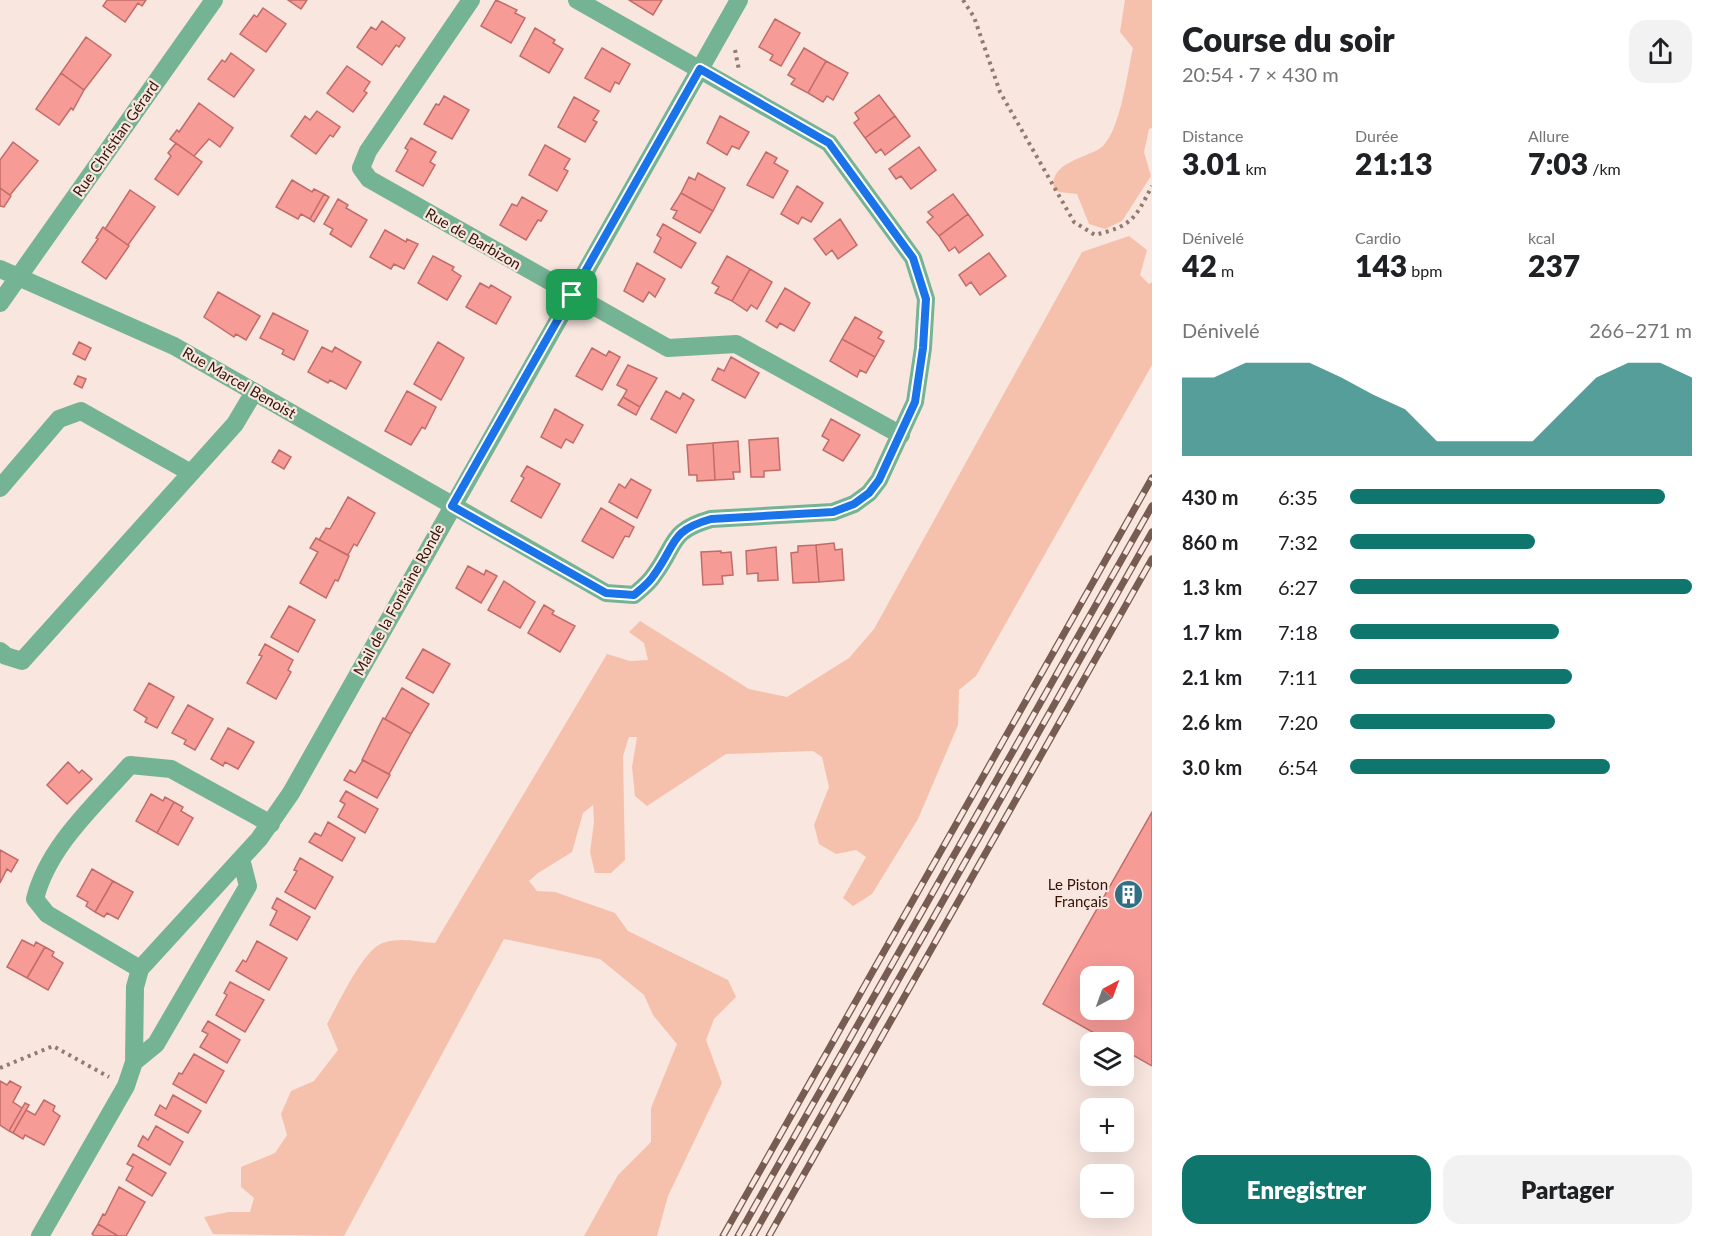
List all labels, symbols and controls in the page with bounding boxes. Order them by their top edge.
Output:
text: Course du soir [1182,19,1395,59]
button: share [1629,20,1692,83]
text: 20:54 · 7 × 430 m [1182,62,1339,86]
street label: Rue Christian Gérard [68,77,162,200]
text: Distance [1182,126,1243,145]
text: Durée [1355,126,1398,145]
text: Allure [1528,126,1569,145]
text: 3.01 [1182,145,1241,181]
text: 21:13 [1355,145,1433,181]
text: 7:03 [1528,145,1588,181]
text: km [1241,159,1267,178]
text: /km [1588,159,1621,178]
street label: Rue de Barbizon [422,203,525,273]
text: Dénivelé [1182,228,1244,247]
text: Cardio [1355,228,1401,247]
text: kcal [1528,228,1555,247]
text: 42 [1182,247,1217,283]
text: 143 [1355,247,1407,283]
text: 237 [1528,247,1580,283]
text: m [1217,261,1234,280]
text: bpm [1407,261,1442,280]
pin [546,269,597,320]
icon: arrive [555,278,588,311]
text: Dénivelé [1182,318,1259,342]
text: 266–271 m [1589,318,1692,342]
street label: Rue Marcel Benoist [180,342,300,422]
text: 430 m [1182,485,1238,509]
text: 6:35 [1278,485,1318,509]
street label: Mail de la Fontaine Ronde [349,521,447,678]
text: 860 m [1182,530,1238,554]
text: 7:32 [1278,530,1318,554]
text: 1.3 km [1182,575,1242,599]
text: 6:27 [1278,575,1318,599]
text: 1.7 km [1182,620,1242,644]
text: 7:18 [1278,620,1318,644]
text: 2.1 km [1182,665,1242,689]
text: 7:11 [1278,665,1318,689]
text: 2.6 km [1182,710,1242,734]
text: 7:20 [1278,710,1318,734]
text: 3.0 km [1182,755,1242,779]
text: 6:54 [1278,755,1318,779]
place label: Le Piston Français [1048,875,1108,910]
building icon: Le Piston Français [1113,878,1145,910]
north arrow [1080,966,1134,1020]
map controls [1080,966,1134,1218]
button: layers [1080,1032,1134,1086]
button: + [1080,1098,1134,1152]
button: Enregistrer [1182,1155,1431,1224]
button: Partager [1443,1155,1692,1224]
button: − [1080,1164,1134,1218]

